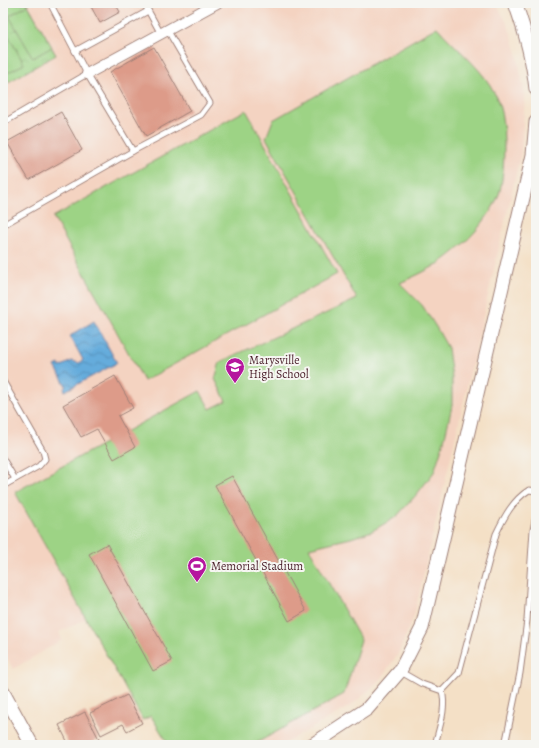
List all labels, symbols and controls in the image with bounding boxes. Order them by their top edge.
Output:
place label: Marysville High School [249,352,309,382]
school or university icon: Marysville High School [224,356,246,384]
sports icon: Memorial Stadium [186,555,208,583]
place label: Memorial Stadium [211,558,303,574]

